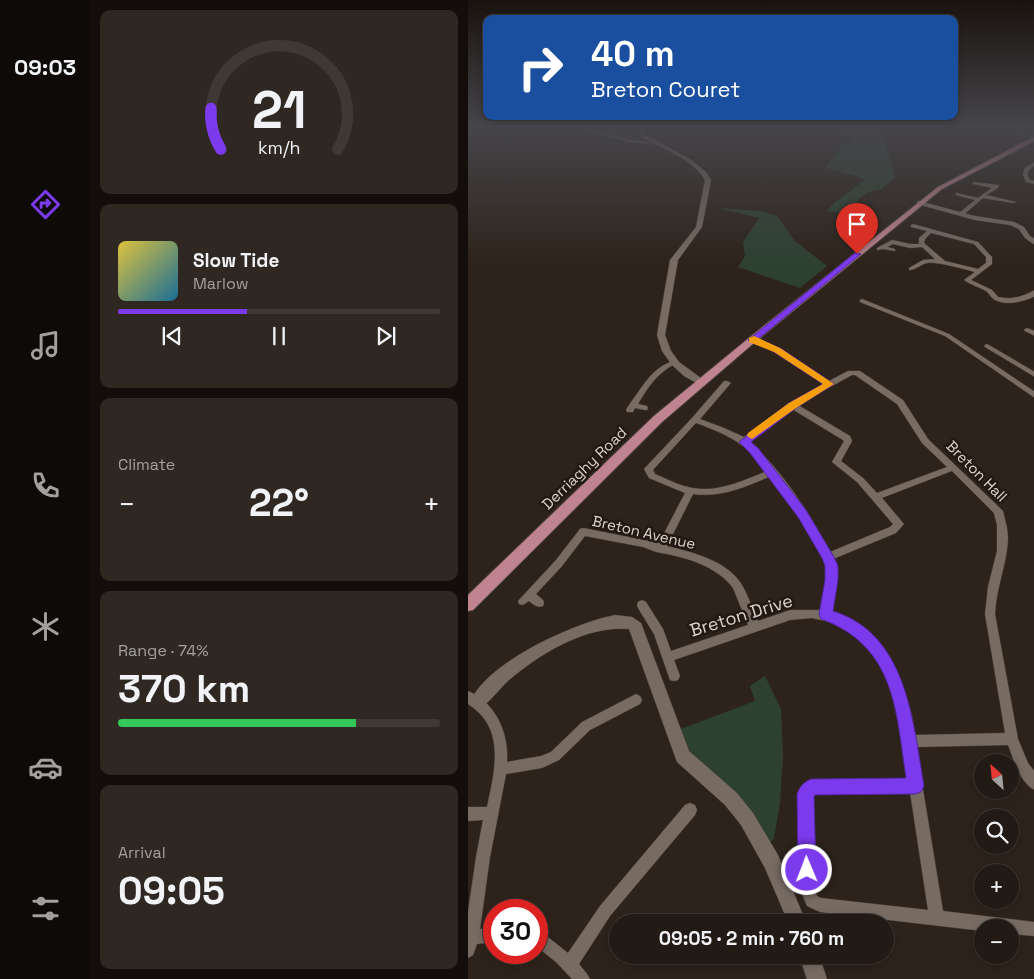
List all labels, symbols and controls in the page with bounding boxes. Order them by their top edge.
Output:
text: 40 m [591,32,675,76]
icon: right [508,35,573,100]
text: 09:03 [14,53,76,81]
text: Breton Couret [591,75,740,103]
text: 21 [252,77,306,143]
text: km/h [258,136,300,159]
icon: directions [28,187,63,222]
pin [836,203,878,254]
icon: arrive [843,210,871,238]
text: Slow Tide [193,248,279,273]
text: Marlow [193,273,249,294]
icon: previous [158,322,186,350]
icon: pause [265,322,293,350]
icon: next [372,322,400,350]
icon: music [28,328,63,363]
street label: Derriaghy Road [538,423,630,513]
street label: Breton Hall [942,436,1012,506]
text: Climate [118,454,175,475]
icon: phone [28,468,63,503]
text: 22° [249,479,309,527]
text: − [118,486,135,522]
text: + [423,486,440,522]
street label: Breton Avenue [590,511,698,553]
street label: Breton Drive [687,588,795,642]
icon: climate [28,609,63,644]
text: Range · 74% [118,640,209,661]
text: 370 km [118,665,250,713]
icon: car [28,750,63,785]
north arrow [974,754,1019,799]
map controls [974,754,1019,964]
button: search [974,809,1019,854]
text: Arrival [118,842,166,863]
position arrow [780,843,832,895]
button: + [974,864,1019,909]
text: 09:05 [118,867,225,915]
icon: filters [28,891,63,926]
speed limit sign: 30 [483,899,548,964]
button: − [974,919,1019,964]
text: 09:05 · 2 min · 760 m [659,926,844,951]

